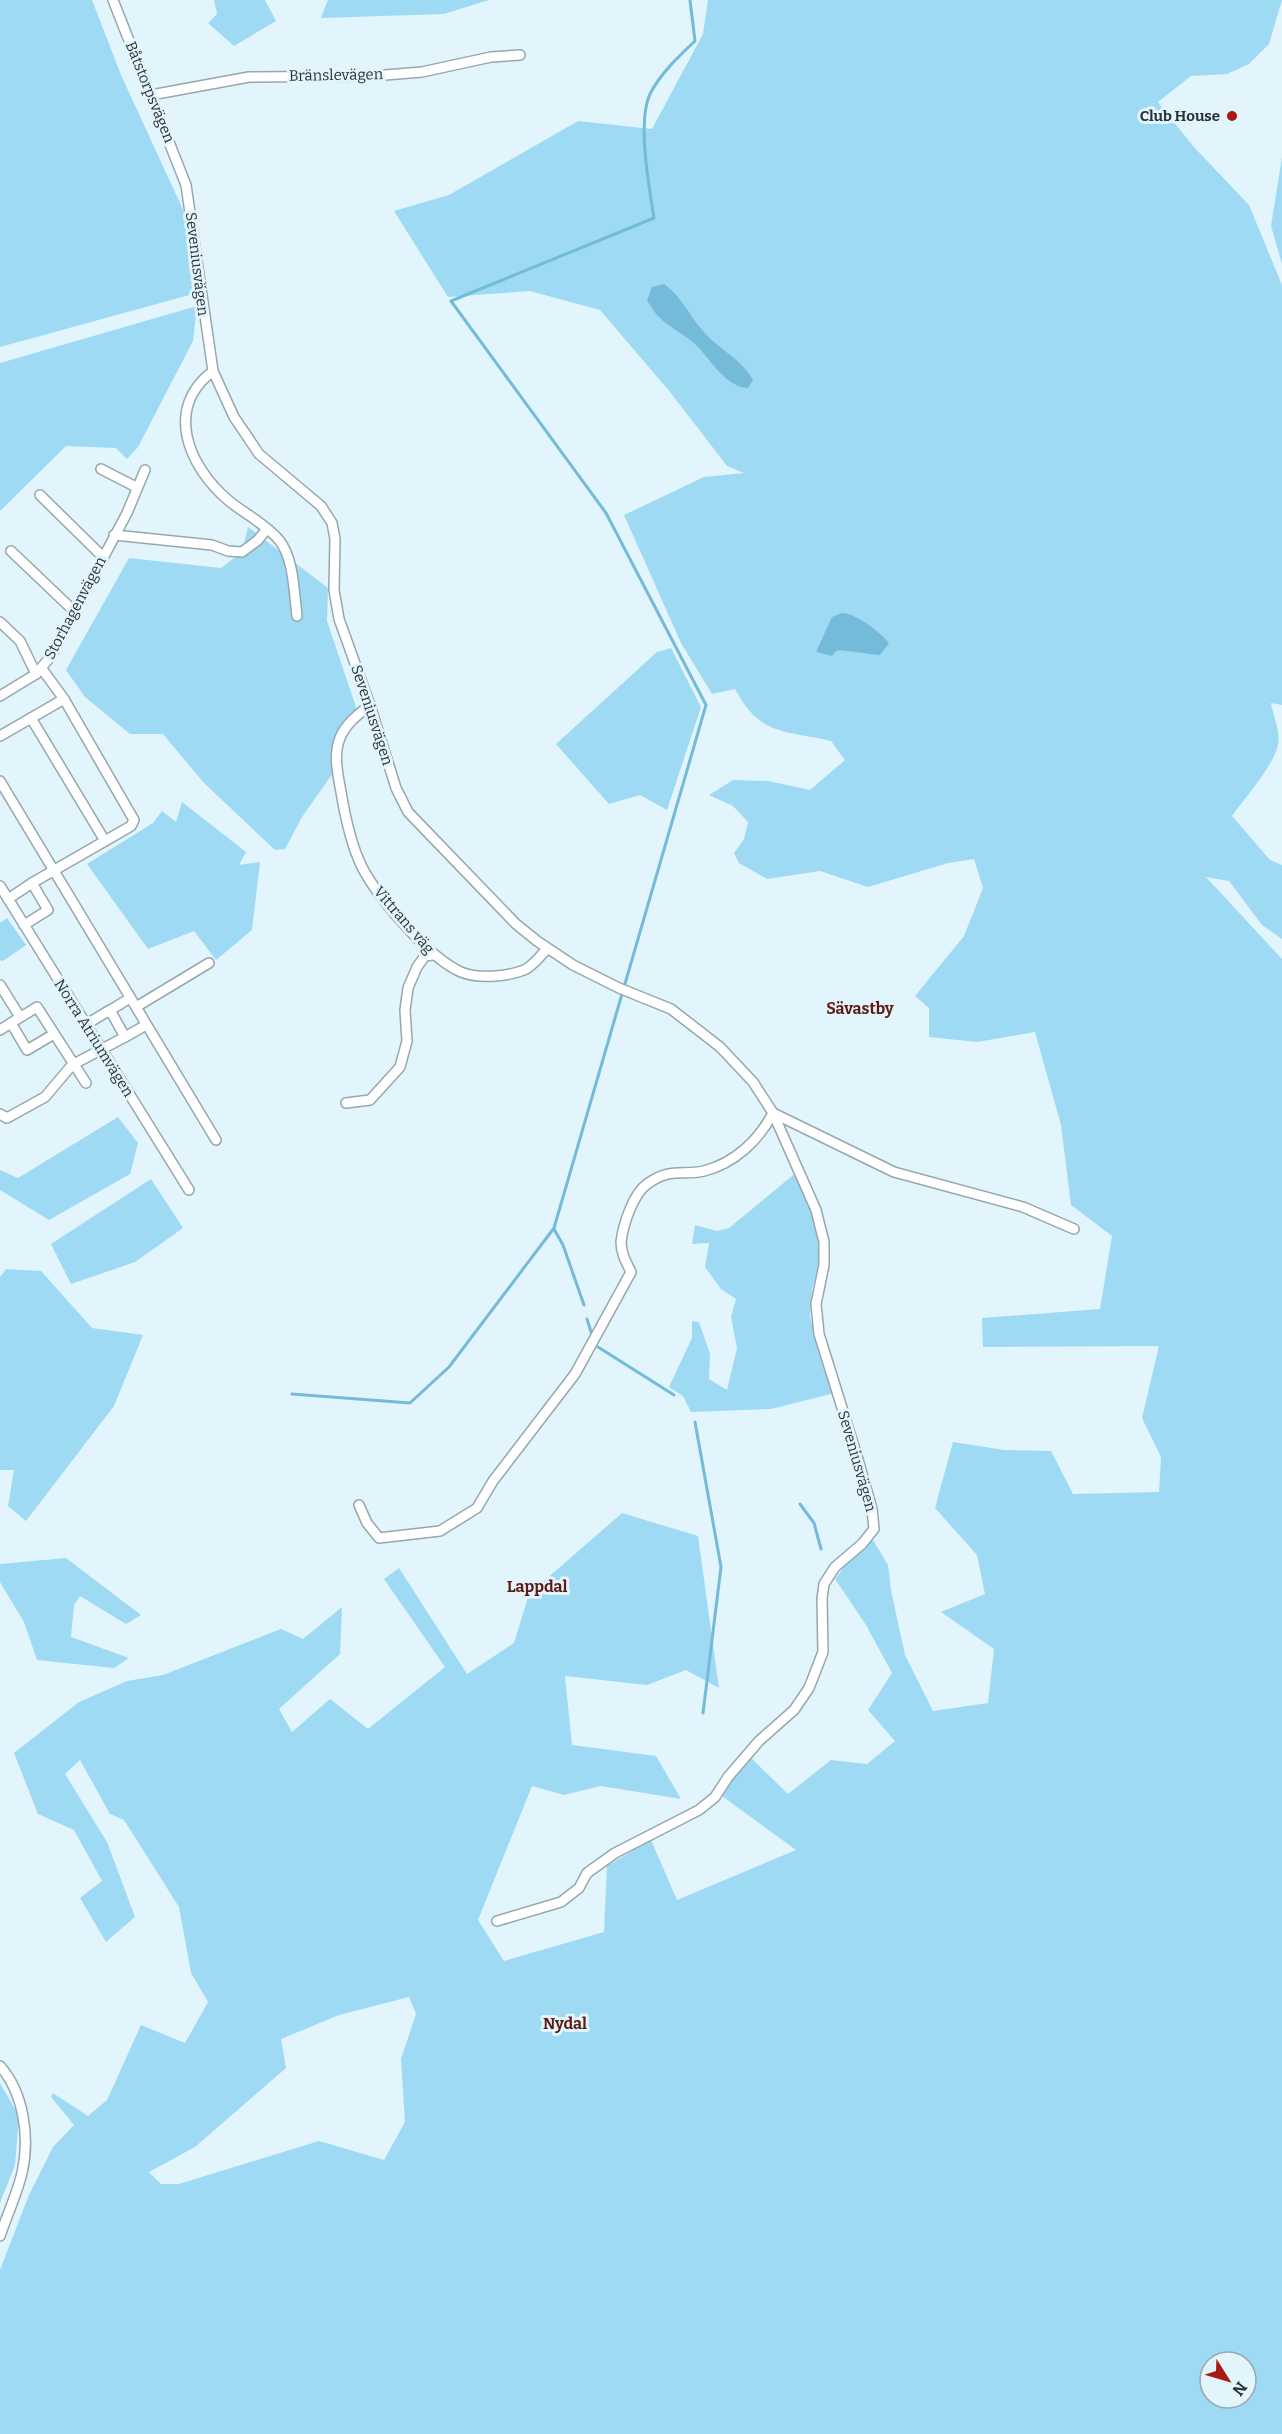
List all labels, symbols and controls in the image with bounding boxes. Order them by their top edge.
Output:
street label: Båtstorpsvägen [121,39,179,146]
street label: Bränslevägen [289,65,384,85]
place label: Club House [1140,107,1220,125]
marker: Club House [1225,109,1239,123]
street label: Seveniusvägen [182,211,212,317]
street label: Storhagenvägen [40,553,110,662]
street label: Seveniusvägen [347,663,397,768]
street label: Vittrans väg [370,883,438,957]
street label: Norra Atriumvägen [50,976,138,1101]
district label: Sävastby [826,999,894,1018]
street label: Seveniusvägen [834,1408,880,1514]
district label: Lappdal [507,1577,567,1596]
district label: Nydal [543,2014,587,2033]
north arrow [1198,2350,1258,2410]
text: N [1228,2378,1251,2399]

